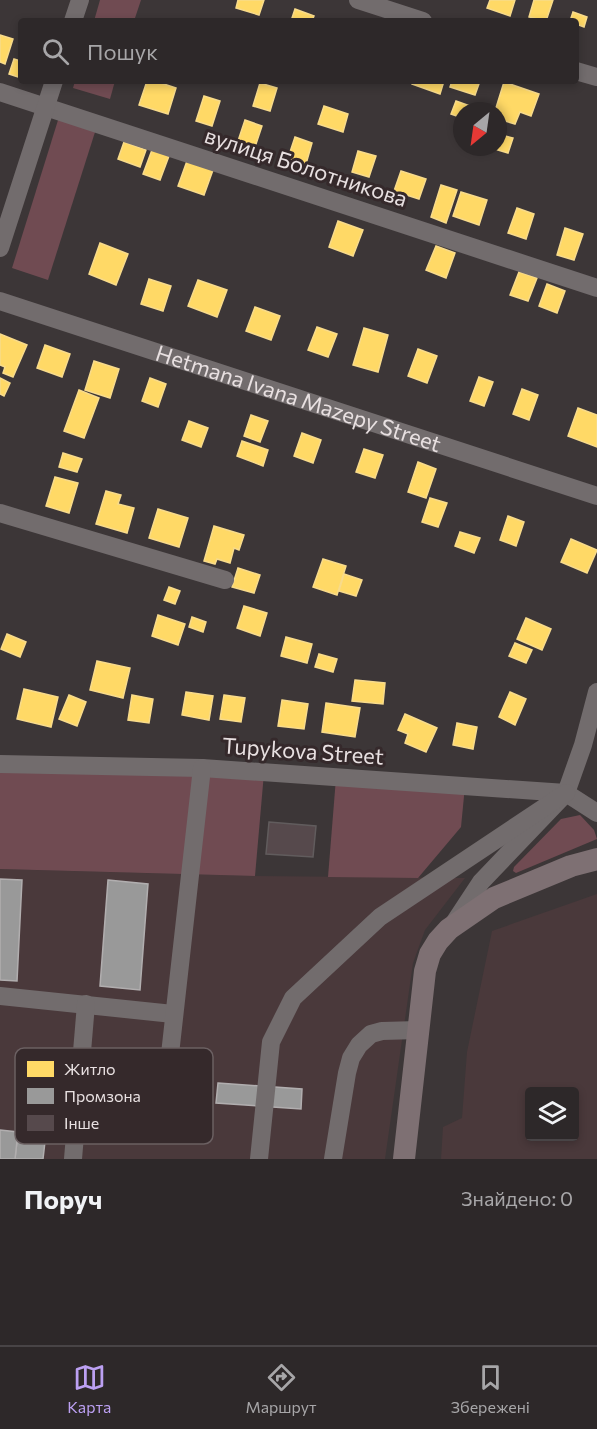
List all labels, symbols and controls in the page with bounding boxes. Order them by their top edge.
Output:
search box [18,18,579,84]
icon: search [39,35,72,68]
text: Пошук [87,38,158,65]
north arrow [453,102,507,156]
street label: вулиця Болотникова [201,121,411,212]
street label: Hetmana Ivana Mazepy Street [153,339,445,457]
street label: Tupykova Street [221,731,385,770]
legend [15,1048,213,1144]
text: Житло [64,1059,116,1078]
text: Промзона [64,1086,141,1105]
map controls [525,1087,579,1141]
button: layers [525,1087,579,1141]
text: Інше [64,1113,99,1132]
text: Поруч [24,1183,102,1214]
text: Знайдено: 0 [461,1186,573,1210]
tab: Карта [67,1361,111,1416]
tab: Маршрут [245,1361,317,1416]
tab: Збережені [451,1361,530,1416]

